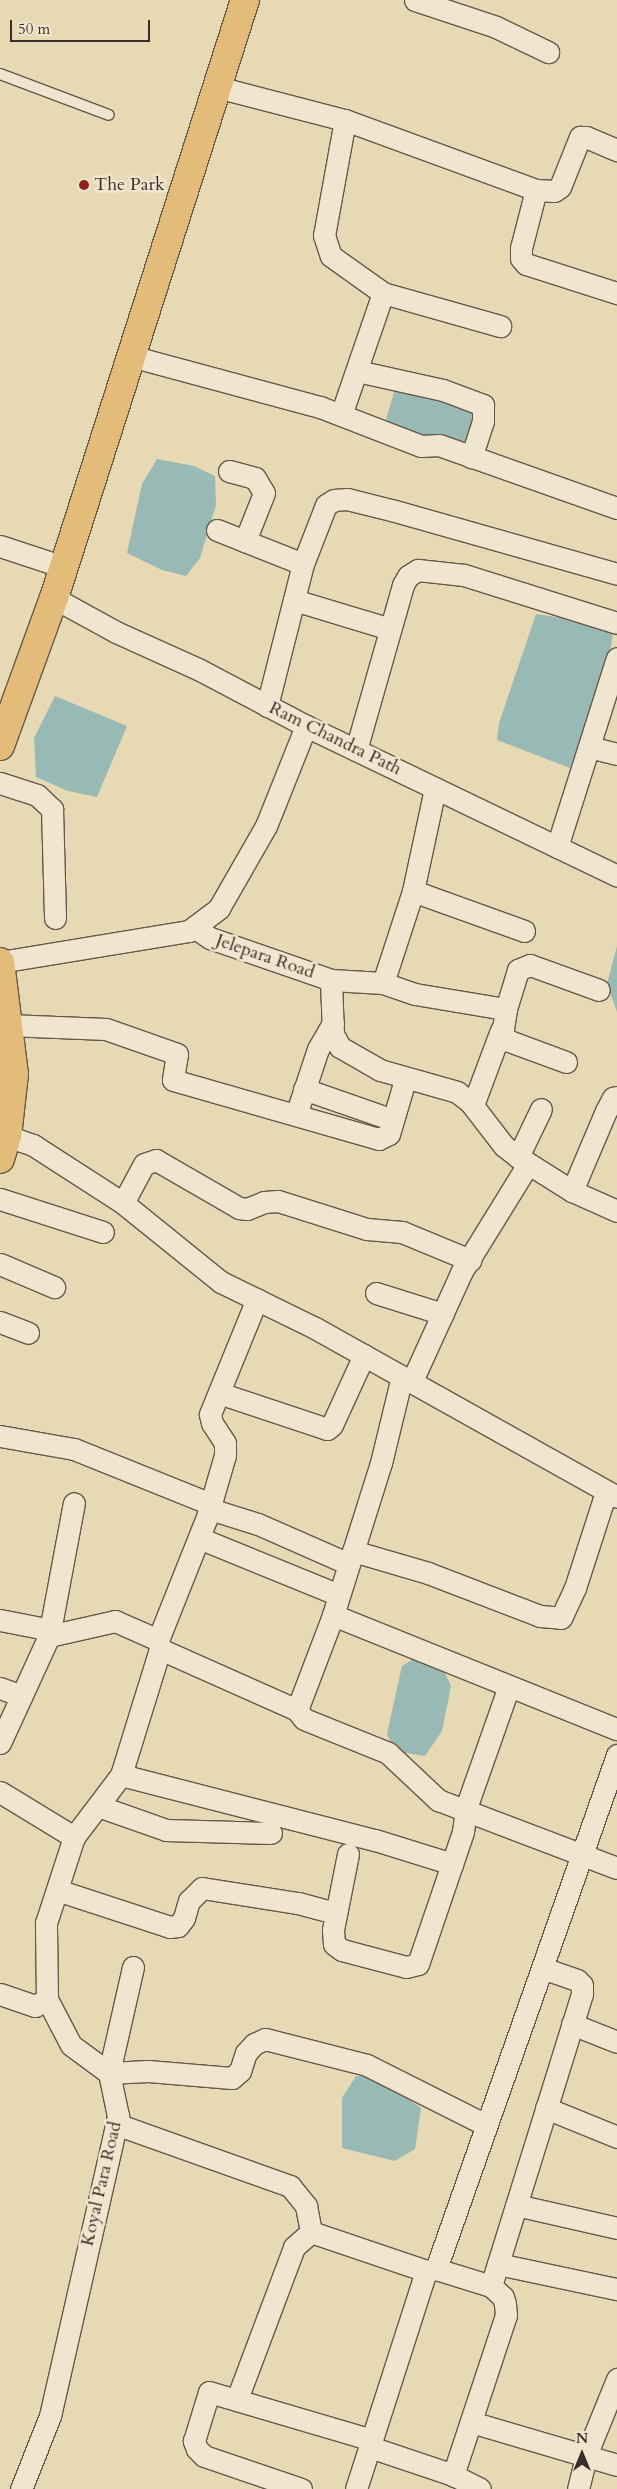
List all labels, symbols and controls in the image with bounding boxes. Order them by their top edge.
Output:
scale bar [12,10,152,42]
text: 50 m [18,19,50,39]
place label: The Park [94,174,165,196]
marker: The Park [78,179,90,191]
street label: Ram Chandra Path [265,698,405,780]
street label: Jelepara Road [213,930,317,984]
street label: Koyal Para Road [77,2120,127,2248]
north arrow [557,2429,607,2479]
text: N [576,2429,588,2448]

